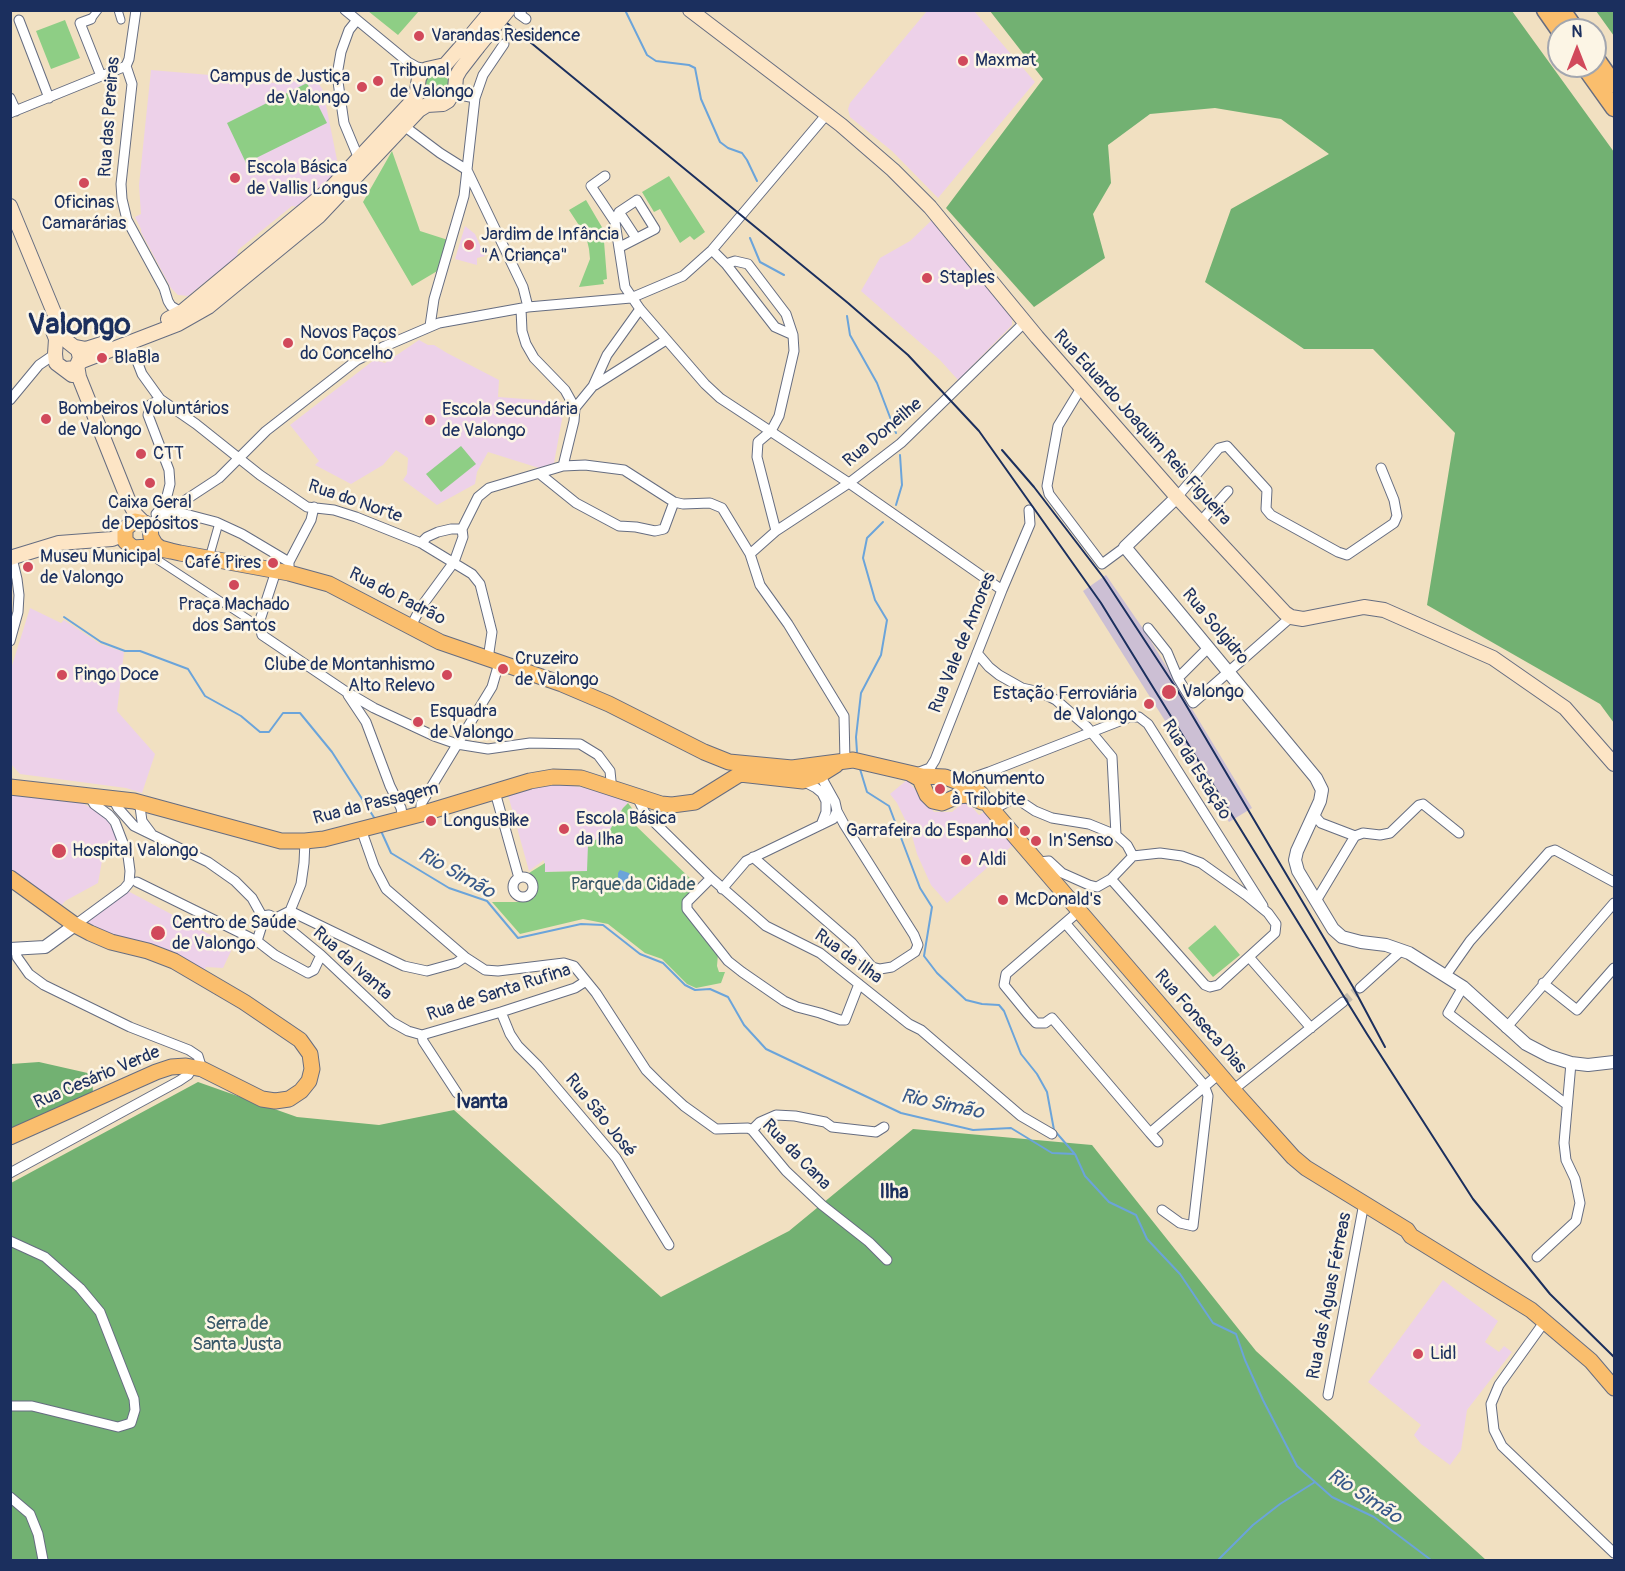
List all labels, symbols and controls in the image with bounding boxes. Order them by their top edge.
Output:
north arrow [1547,18,1607,78]
text: N [1572,22,1582,42]
place label: Varandas Residence [431,25,580,47]
marker: Varandas Residence [412,29,426,43]
place label: Maxmat [975,50,1036,72]
marker: Maxmat [956,54,970,68]
street label: Rua das Pereiras [95,56,125,178]
place label: Tribunal de Valongo [390,60,474,103]
place label: Campus de Justiça de Valongo [209,66,350,109]
marker: Tribunal de Valongo [371,74,385,88]
marker: Campus de Justiça de Valongo [355,80,369,94]
place label: Escola Básica de Vallis Longus [247,157,368,200]
marker: Escola Básica de Vallis Longus [228,171,242,185]
marker: Oficinas Camarárias [77,176,91,190]
place label: Oficinas Camarárias [42,192,126,234]
place label: Jardim de Infância "A Criança" [481,224,619,266]
marker: Jardim de Infância "A Criança" [462,238,476,252]
place label: Staples [939,267,995,289]
marker: Staples [920,271,934,285]
district label: Valongo [27,308,131,344]
place label: Novos Paços do Concelho [300,322,396,364]
street label: Rua Eduardo Joaquim Reis Figueira [1048,326,1236,530]
marker: Novos Paços do Concelho [281,336,295,350]
place label: BlaBla [114,347,160,369]
marker: BlaBla [95,351,109,365]
street label: Rua Doneilhe [839,394,927,472]
place label: Bombeiros Voluntários de Valongo [58,398,229,440]
place label: Escola Secundária de Valongo [442,399,578,442]
marker: Bombeiros Voluntários de Valongo [39,412,53,426]
marker: Escola Secundária de Valongo [423,413,437,427]
place label: CTT [153,443,184,465]
marker: CTT [134,447,148,461]
marker: Caixa Geral de Depósitos [143,476,157,490]
street label: Rua do Norte [305,476,405,528]
place label: Caixa Geral de Depósitos [102,492,198,534]
place label: Museu Municipal de Valongo [40,546,161,588]
place label: Café Pires [185,552,261,574]
marker: Café Pires [266,556,280,570]
marker: Museu Municipal de Valongo [21,560,35,574]
street label: Rua do Padrão [345,563,449,631]
street label: Rua Vale de Amores [925,570,1001,716]
marker: Praça Machado dos Santos [227,578,241,592]
street label: Rua Solgidro [1177,584,1253,670]
place label: Praça Machado dos Santos [178,594,290,636]
place label: Cruzeiro de Valongo [515,648,599,690]
place label: Clube de Montanhismo Alto Relevo [264,654,435,696]
marker: Cruzeiro de Valongo [496,662,510,676]
place label: Pingo Doce [74,664,159,686]
marker: Pingo Doce [55,668,69,682]
marker: Clube de Montanhismo Alto Relevo [440,668,454,682]
place label: Valongo [1182,681,1244,703]
place label: Estação Ferroviária de Valongo [993,683,1137,726]
marker: Valongo [1160,683,1178,701]
marker: Estação Ferroviária de Valongo [1142,697,1156,711]
place label: Esquadra de Valongo [430,701,514,744]
marker: Esquadra de Valongo [411,715,425,729]
street label: Rua da Estação [1157,716,1235,824]
place label: Monumento à Trilobite [952,768,1045,810]
street label: Rua da Passagem [311,778,441,830]
marker: Monumento à Trilobite [933,782,947,796]
place label: Escola Básica da Ilha [576,808,676,850]
place label: LongusBike [443,810,529,832]
marker: LongusBike [424,814,438,828]
place label: Garrafeira do Espanhol [846,820,1013,842]
marker: Escola Básica da Ilha [557,822,571,836]
marker: Garrafeira do Espanhol [1018,824,1032,838]
place label: In'Senso [1048,830,1113,852]
marker: In'Senso [1029,834,1043,848]
place label: Hospital Valongo [72,840,198,862]
marker: Hospital Valongo [50,842,68,860]
water label: Rio Simão [414,843,498,905]
place label: Aldi [978,849,1006,871]
marker: Aldi [959,853,973,867]
park label: Parque da Cidade [571,874,695,896]
place label: McDonald's [1015,889,1101,911]
marker: McDonald's [996,893,1010,907]
place label: Centro de Saúde de Valongo [172,912,296,954]
street label: Rua da Ivanta [308,923,396,1005]
marker: Centro de Saúde de Valongo [149,924,167,942]
street label: Rua da Ilha [810,925,886,989]
street label: Rua de Santa Rufina [424,960,574,1026]
street label: Rua Fonseca Dias [1149,966,1251,1078]
street label: Rua Cesário Verde [31,1042,163,1114]
street label: Rua São José [560,1070,640,1162]
water label: Rio Simão [899,1085,985,1125]
district label: Ivanta [456,1091,508,1115]
street label: Rua da Cana [757,1115,835,1195]
district label: Ilha [879,1181,909,1205]
street label: Rua das Águas Férreas [1303,1211,1357,1381]
park label: Serra de Santa Justa [192,1313,282,1356]
place label: Lidl [1430,1343,1456,1365]
marker: Lidl [1411,1347,1425,1361]
water label: Rio Simão [1322,1464,1406,1530]

